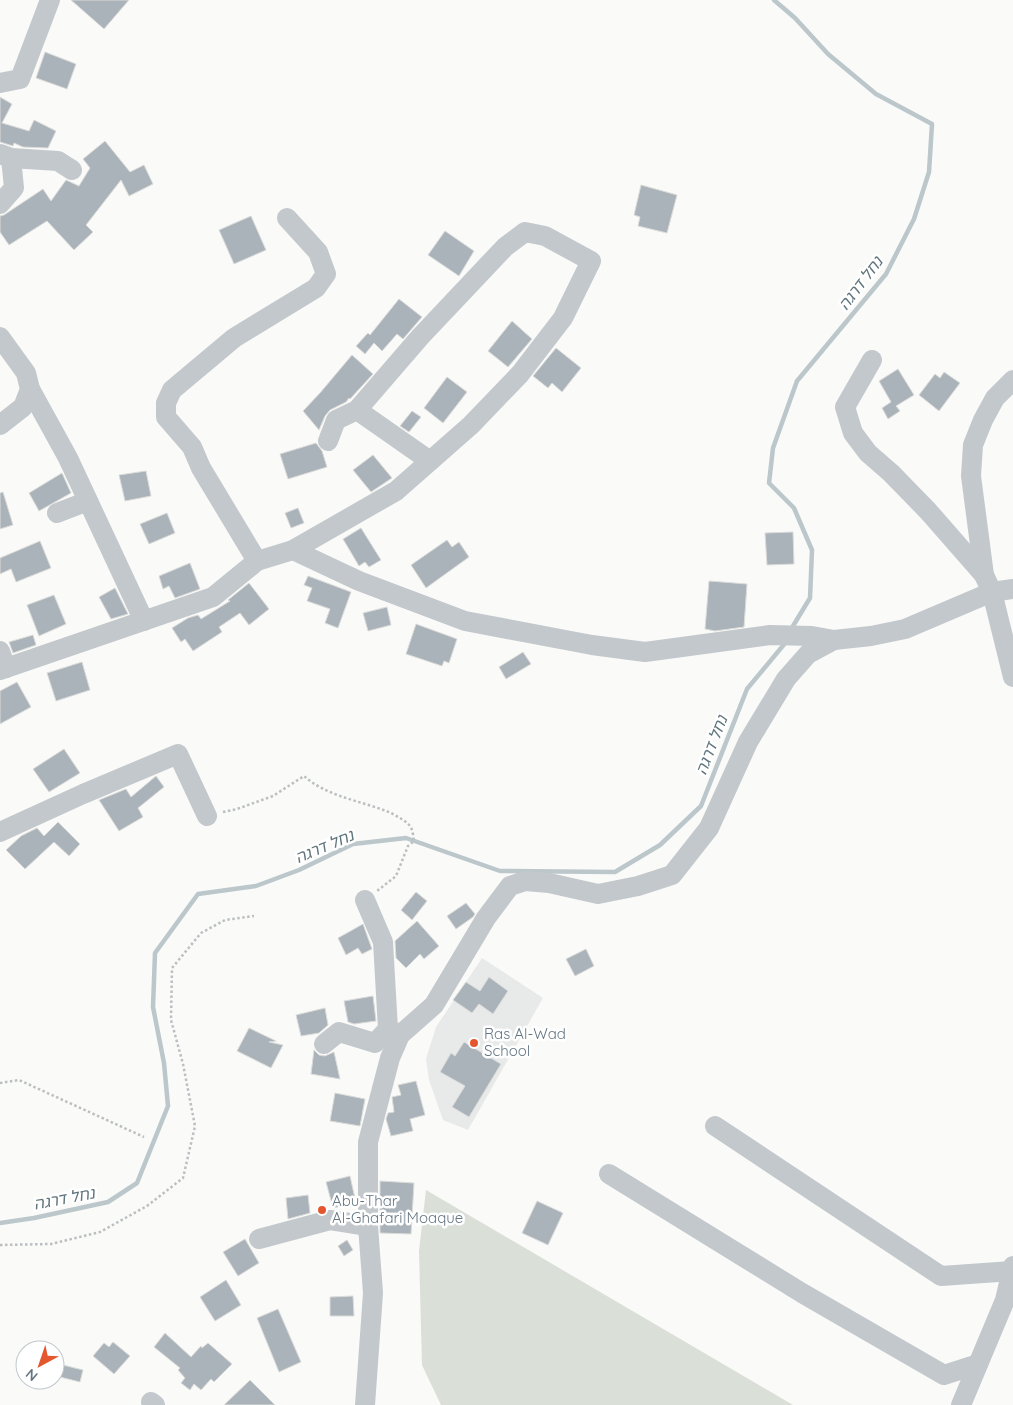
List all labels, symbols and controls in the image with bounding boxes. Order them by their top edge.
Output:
water label: נחל דרגה [833,252,887,314]
water label: נחל דרגה [691,712,732,777]
water label: נחל דרגה [292,824,357,867]
place label: Ras Al-Wad School [484,1024,566,1060]
marker: Ras Al-Wad School [468,1037,480,1049]
water label: נחל דרגה [32,1182,97,1214]
place label: Abu-Thar Al-Ghafari Moaque [332,1191,463,1227]
marker: Abu-Thar Al-Ghafari Moaque [316,1204,328,1216]
north arrow [15,1340,65,1390]
text: N [22,1365,41,1385]

